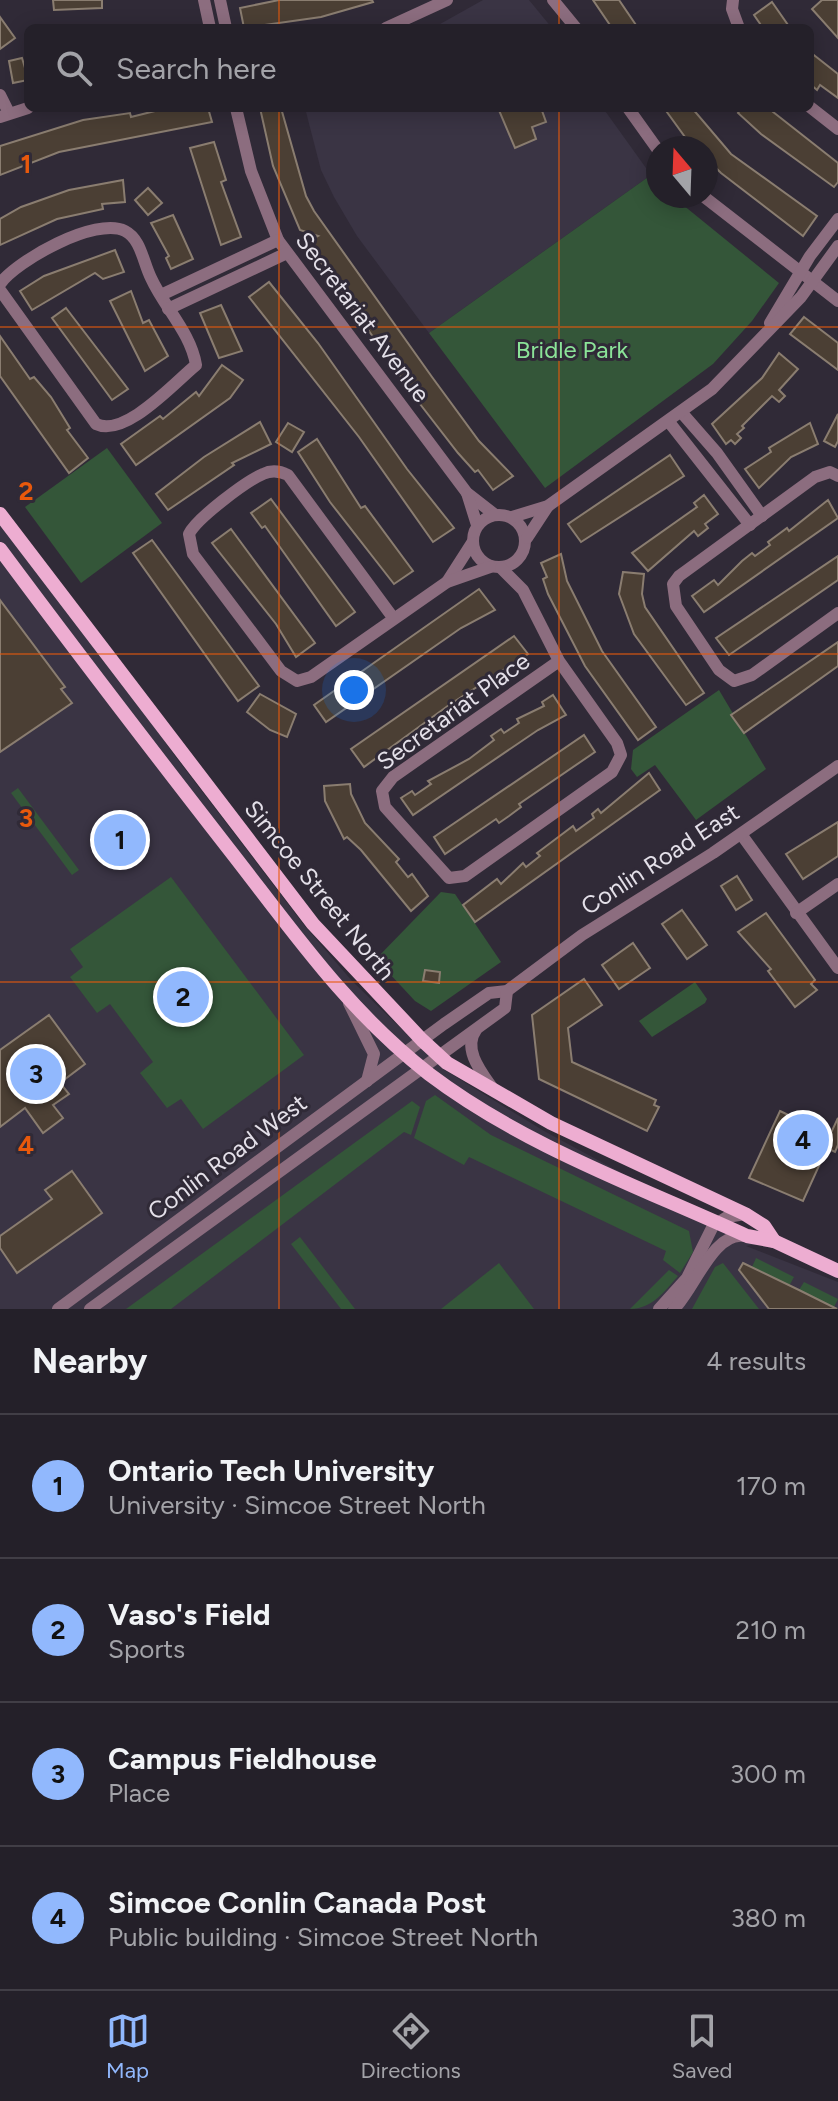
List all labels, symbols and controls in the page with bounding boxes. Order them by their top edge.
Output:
search box [24,24,814,112]
icon: search [52,46,96,90]
text: Search here [116,50,276,87]
north arrow [646,136,718,208]
text: 1 [21,148,31,180]
street label: Secretariat Avenue [290,226,436,408]
park label: Bridle Park [516,335,629,364]
text: 2 [18,475,34,507]
street label: Secretariat Place [371,646,535,776]
your location [334,670,374,710]
street label: Simcoe Street North [239,794,401,986]
street label: Conlin Road East [576,797,744,921]
text: 3 [19,802,33,834]
pin: 1 [94,810,146,870]
pin: 2 [157,967,209,1027]
pin: 3 [10,1044,62,1104]
street label: Conlin Road West [142,1088,312,1226]
pin: 4 [777,1110,829,1170]
text: 4 [18,1129,34,1161]
text: Nearby [32,1341,147,1382]
text: 4 results [706,1345,806,1377]
text: Ontario Tech University [108,1452,434,1489]
text: 1 [53,1470,63,1502]
text: 170 m [736,1470,806,1502]
text: University · Simcoe Street North [108,1489,486,1521]
text: Vaso's Field [108,1596,271,1633]
text: 2 [50,1614,66,1646]
text: 210 m [736,1614,806,1646]
text: Sports [108,1633,185,1665]
text: Campus Fieldhouse [108,1740,377,1777]
text: 3 [51,1758,65,1790]
text: 300 m [730,1758,806,1790]
text: Place [108,1777,170,1809]
text: Simcoe Conlin Canada Post [108,1884,486,1921]
text: 4 [50,1902,66,1934]
text: 380 m [731,1902,806,1934]
text: Public building · Simcoe Street North [108,1921,538,1953]
tab: Map [106,2009,150,2084]
tab: Directions [361,2009,461,2084]
tab: Saved [672,2009,732,2084]

